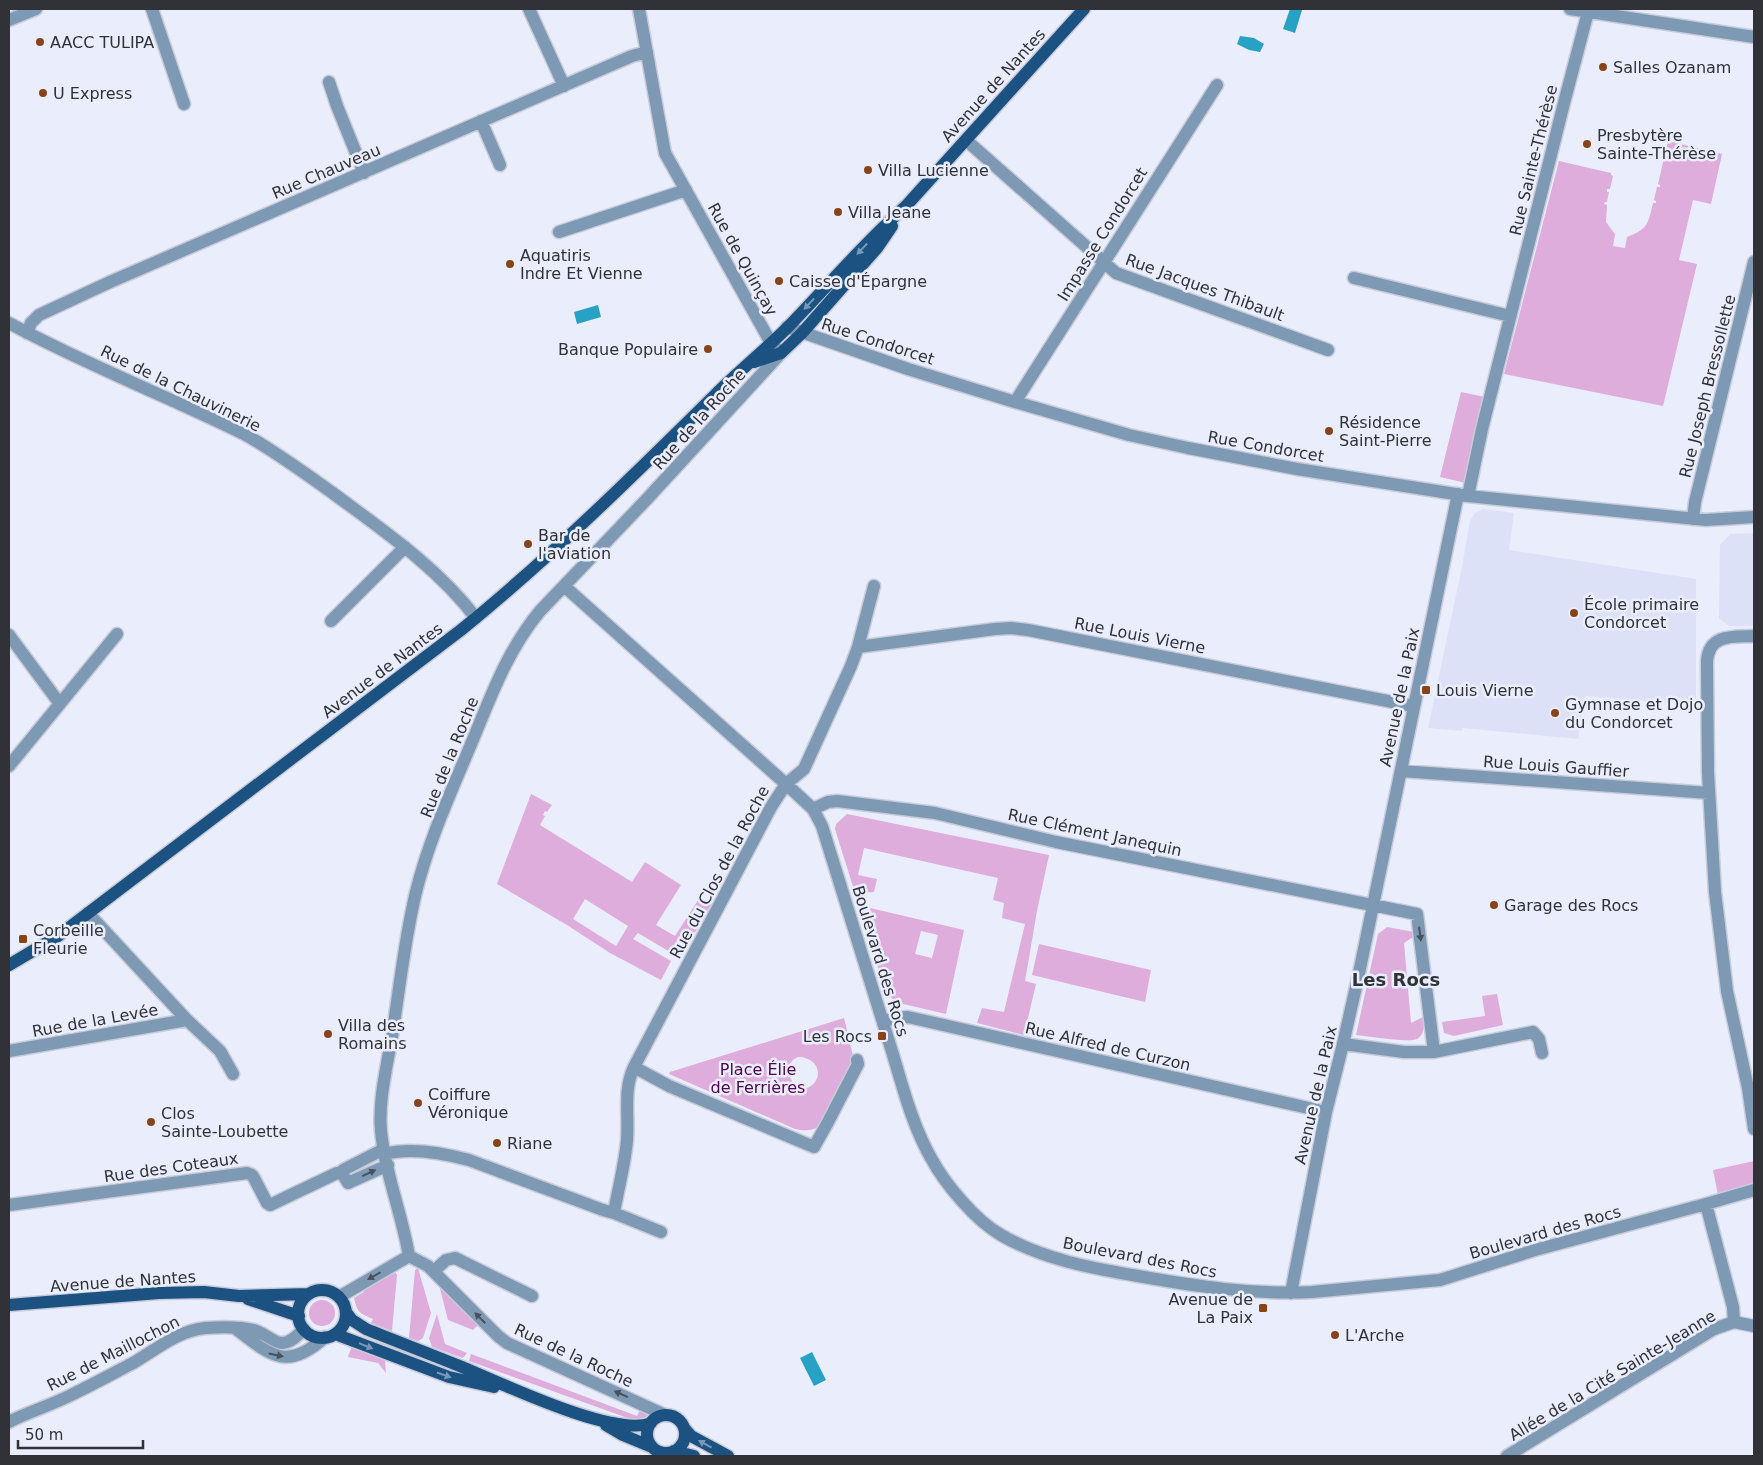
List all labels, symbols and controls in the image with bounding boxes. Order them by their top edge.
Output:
street label: Avenue de Nantes [937,25,1049,146]
place label: AACC TULIPA [50,33,154,52]
marker: AACC TULIPA [34,36,46,48]
place label: Salles Ozanam [1613,58,1731,77]
marker: Salles Ozanam [1597,61,1609,73]
street label: Rue Sainte-Thérèse [1506,83,1561,237]
place label: U Express [53,84,132,103]
marker: U Express [37,87,49,99]
place label: Presbytère Sainte-Thérèse [1597,126,1716,163]
marker: Presbytère Sainte-Thérèse [1581,138,1593,150]
street label: Rue Chauveau [269,140,383,203]
place label: Villa Lucienne [878,161,989,180]
marker: Villa Lucienne [862,164,874,176]
street label: Impasse Condorcet [1054,164,1151,305]
street label: Rue de Quinçay [704,200,781,319]
place label: Villa Jeane [848,203,931,222]
marker: Villa Jeane [832,206,844,218]
one-way arrow [856,243,868,255]
place label: Aquatiris Indre Et Vienne [520,246,643,283]
street label: Rue Jacques Thibault [1123,250,1287,325]
marker: Aquatiris Indre Et Vienne [504,258,516,270]
place label: Caisse d'Épargne [789,272,927,291]
marker: Caisse d'Épargne [773,275,785,287]
street label: Rue Joseph Bressollette [1676,293,1739,480]
one-way arrow [803,298,815,310]
street label: Rue Condorcet [819,314,937,369]
place label: Banque Populaire [558,340,698,359]
street label: Rue de la Chauvinerie [98,341,264,436]
marker: Banque Populaire [702,343,714,355]
street label: Rue de la Roche [649,365,750,474]
place label: Résidence Saint-Pierre [1339,413,1432,450]
marker: Résidence Saint-Pierre [1323,425,1335,437]
street label: Rue Condorcet [1206,427,1325,466]
place label: Bar de l'aviation [538,526,611,563]
marker: Bar de l'aviation [522,538,534,550]
place label: École primaire Condorcet [1584,595,1699,632]
marker: École primaire Condorcet [1568,607,1580,619]
street label: Rue Louis Vierne [1073,613,1207,658]
street label: Avenue de Nantes [318,619,446,722]
street label: Avenue de la Paix [1375,626,1424,768]
place label: Louis Vierne [1436,681,1534,700]
marker: Louis Vierne [1420,684,1432,696]
street label: Rue de la Roche [417,694,482,820]
place label: Gymnase et Dojo du Condorcet [1565,695,1703,732]
marker: Gymnase et Dojo du Condorcet [1549,707,1561,719]
street label: Rue Louis Gauffier [1482,752,1630,781]
street label: Rue du Clos de la Roche [666,783,773,962]
street label: Rue Clément Janequin [1006,805,1184,860]
street label: Boulevard des Rocs [849,883,913,1039]
place label: Garage des Rocs [1504,896,1638,915]
marker: Garage des Rocs [1488,899,1500,911]
place label: Corbeille Fleurie [33,921,104,958]
one-way arrow [1416,926,1424,942]
marker: Corbeille Fleurie [17,933,29,945]
district label: Les Rocs [1352,969,1440,990]
street label: Rue de la Levée [31,1000,160,1041]
place label: Villa des Romains [338,1016,407,1053]
street label: Rue Alfred de Curzon [1023,1018,1192,1075]
street label: Avenue de la Paix [1290,1024,1341,1166]
place label: Les Rocs [803,1027,872,1046]
marker: Villa des Romains [322,1028,334,1040]
marker: Les Rocs [876,1030,888,1042]
park label: Place Élie de Ferrières [711,1060,805,1097]
place label: Coiffure Véronique [428,1085,508,1122]
marker: Coiffure Véronique [412,1097,424,1109]
place label: Clos Sainte-Loubette [161,1104,288,1141]
marker: Clos Sainte-Loubette [145,1116,157,1128]
place label: Riane [507,1134,552,1153]
marker: Riane [491,1137,503,1149]
street label: Rue des Coteaux [103,1149,239,1186]
one-way arrow [362,1169,376,1177]
street label: Boulevard des Rocs [1467,1202,1623,1263]
street label: Boulevard des Rocs [1061,1233,1219,1282]
street label: Avenue de Nantes [50,1267,197,1296]
one-way arrow [366,1272,381,1280]
place label: Avenue de La Paix [1168,1290,1253,1327]
marker: Avenue de La Paix [1257,1302,1269,1314]
street label: Allée de la Cité Sainte-Jeanne [1506,1306,1719,1445]
street label: Rue de Maillochon [44,1312,183,1395]
one-way arrow [474,1312,486,1324]
street label: Rue de la Roche [511,1320,636,1391]
place label: L'Arche [1345,1326,1404,1345]
marker: L'Arche [1329,1329,1341,1341]
one-way arrow [359,1343,374,1350]
one-way arrow [269,1351,284,1359]
one-way arrow [436,1372,451,1379]
one-way arrow [614,1390,628,1398]
scale bar [18,1418,142,1450]
text: 50 m [25,1426,63,1444]
one-way arrow [698,1439,711,1448]

